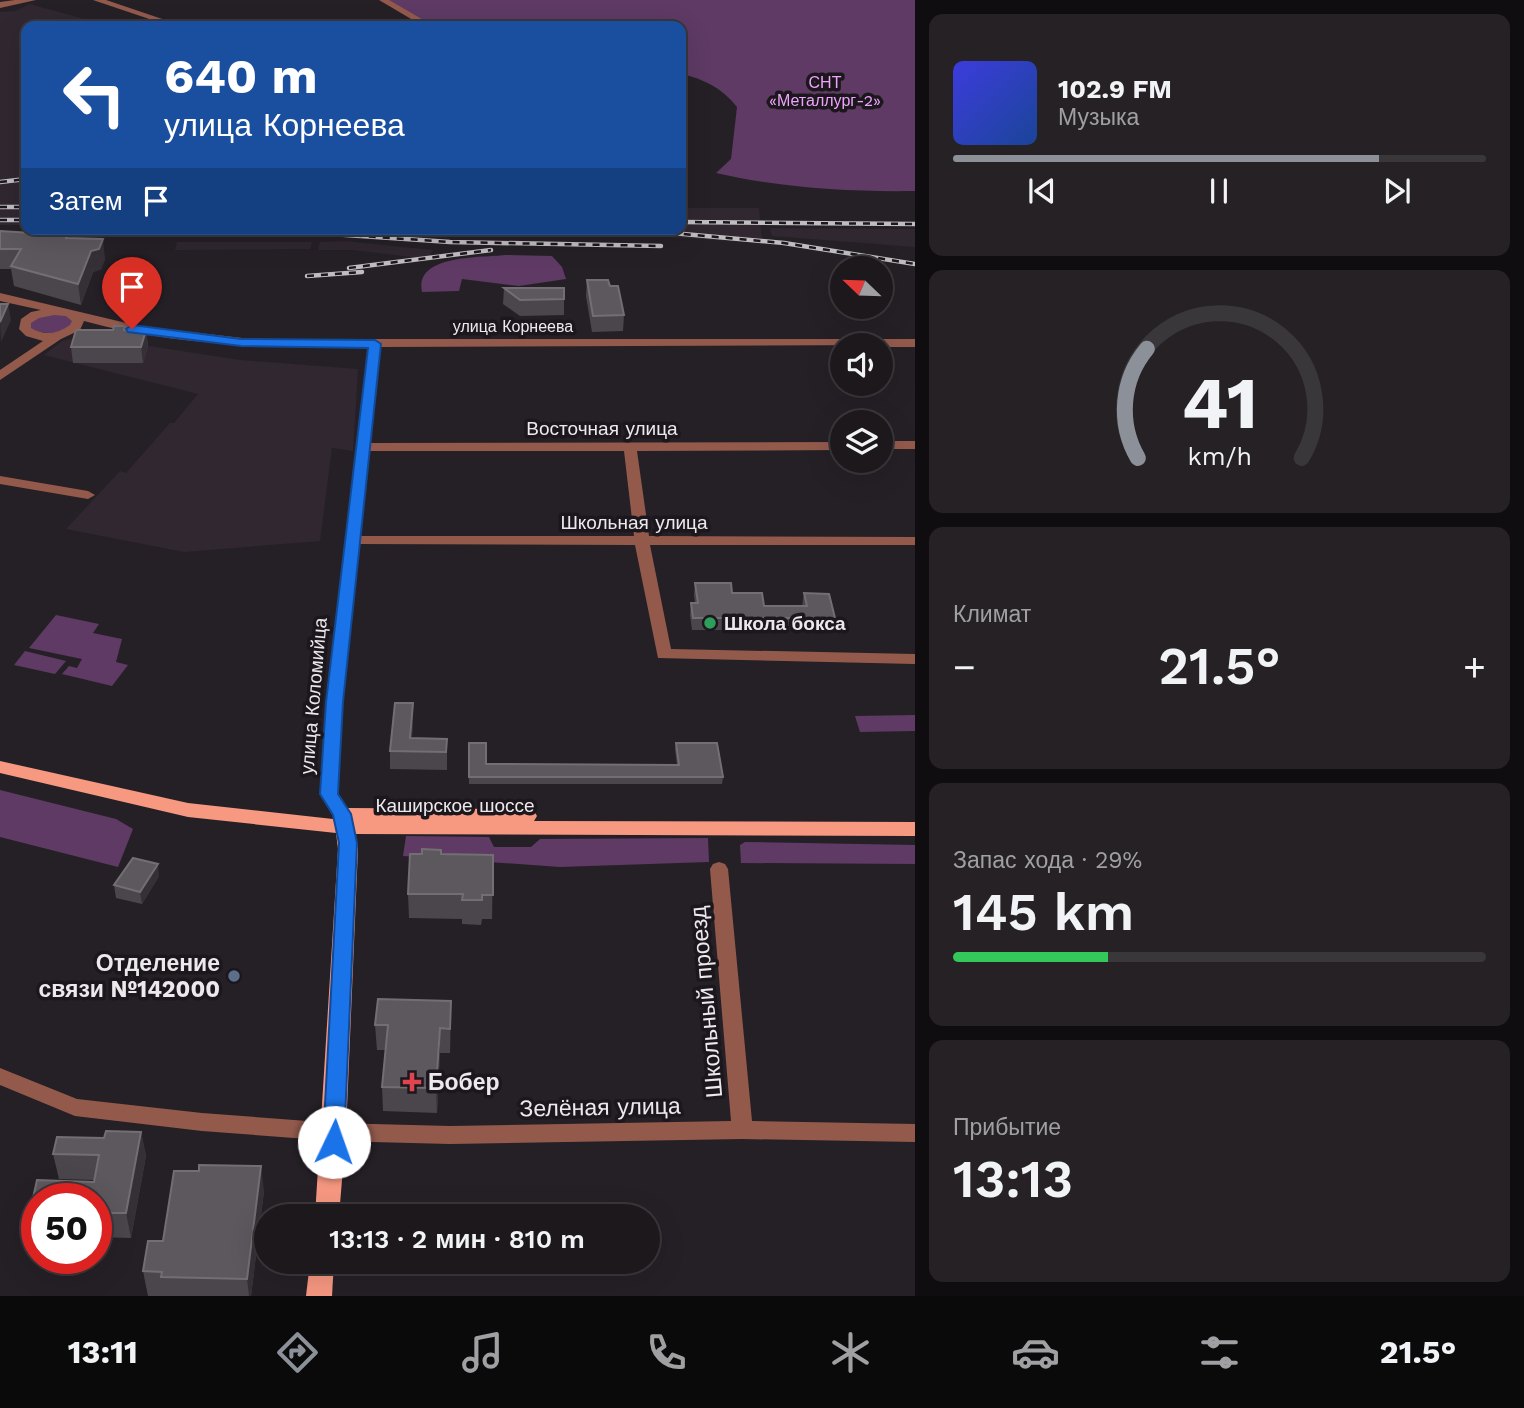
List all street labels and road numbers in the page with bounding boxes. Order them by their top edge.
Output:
street label: улица Корнеева [453,317,573,336]
street label: Восточная улица [526,417,678,440]
street label: Школьная улица [560,511,708,534]
street label: улица Коломийца [295,616,332,776]
street label: Каширское шоссе [375,794,535,817]
street label: Школьный проезд [685,904,728,1099]
street label: Зелёная улица [519,1093,681,1122]

